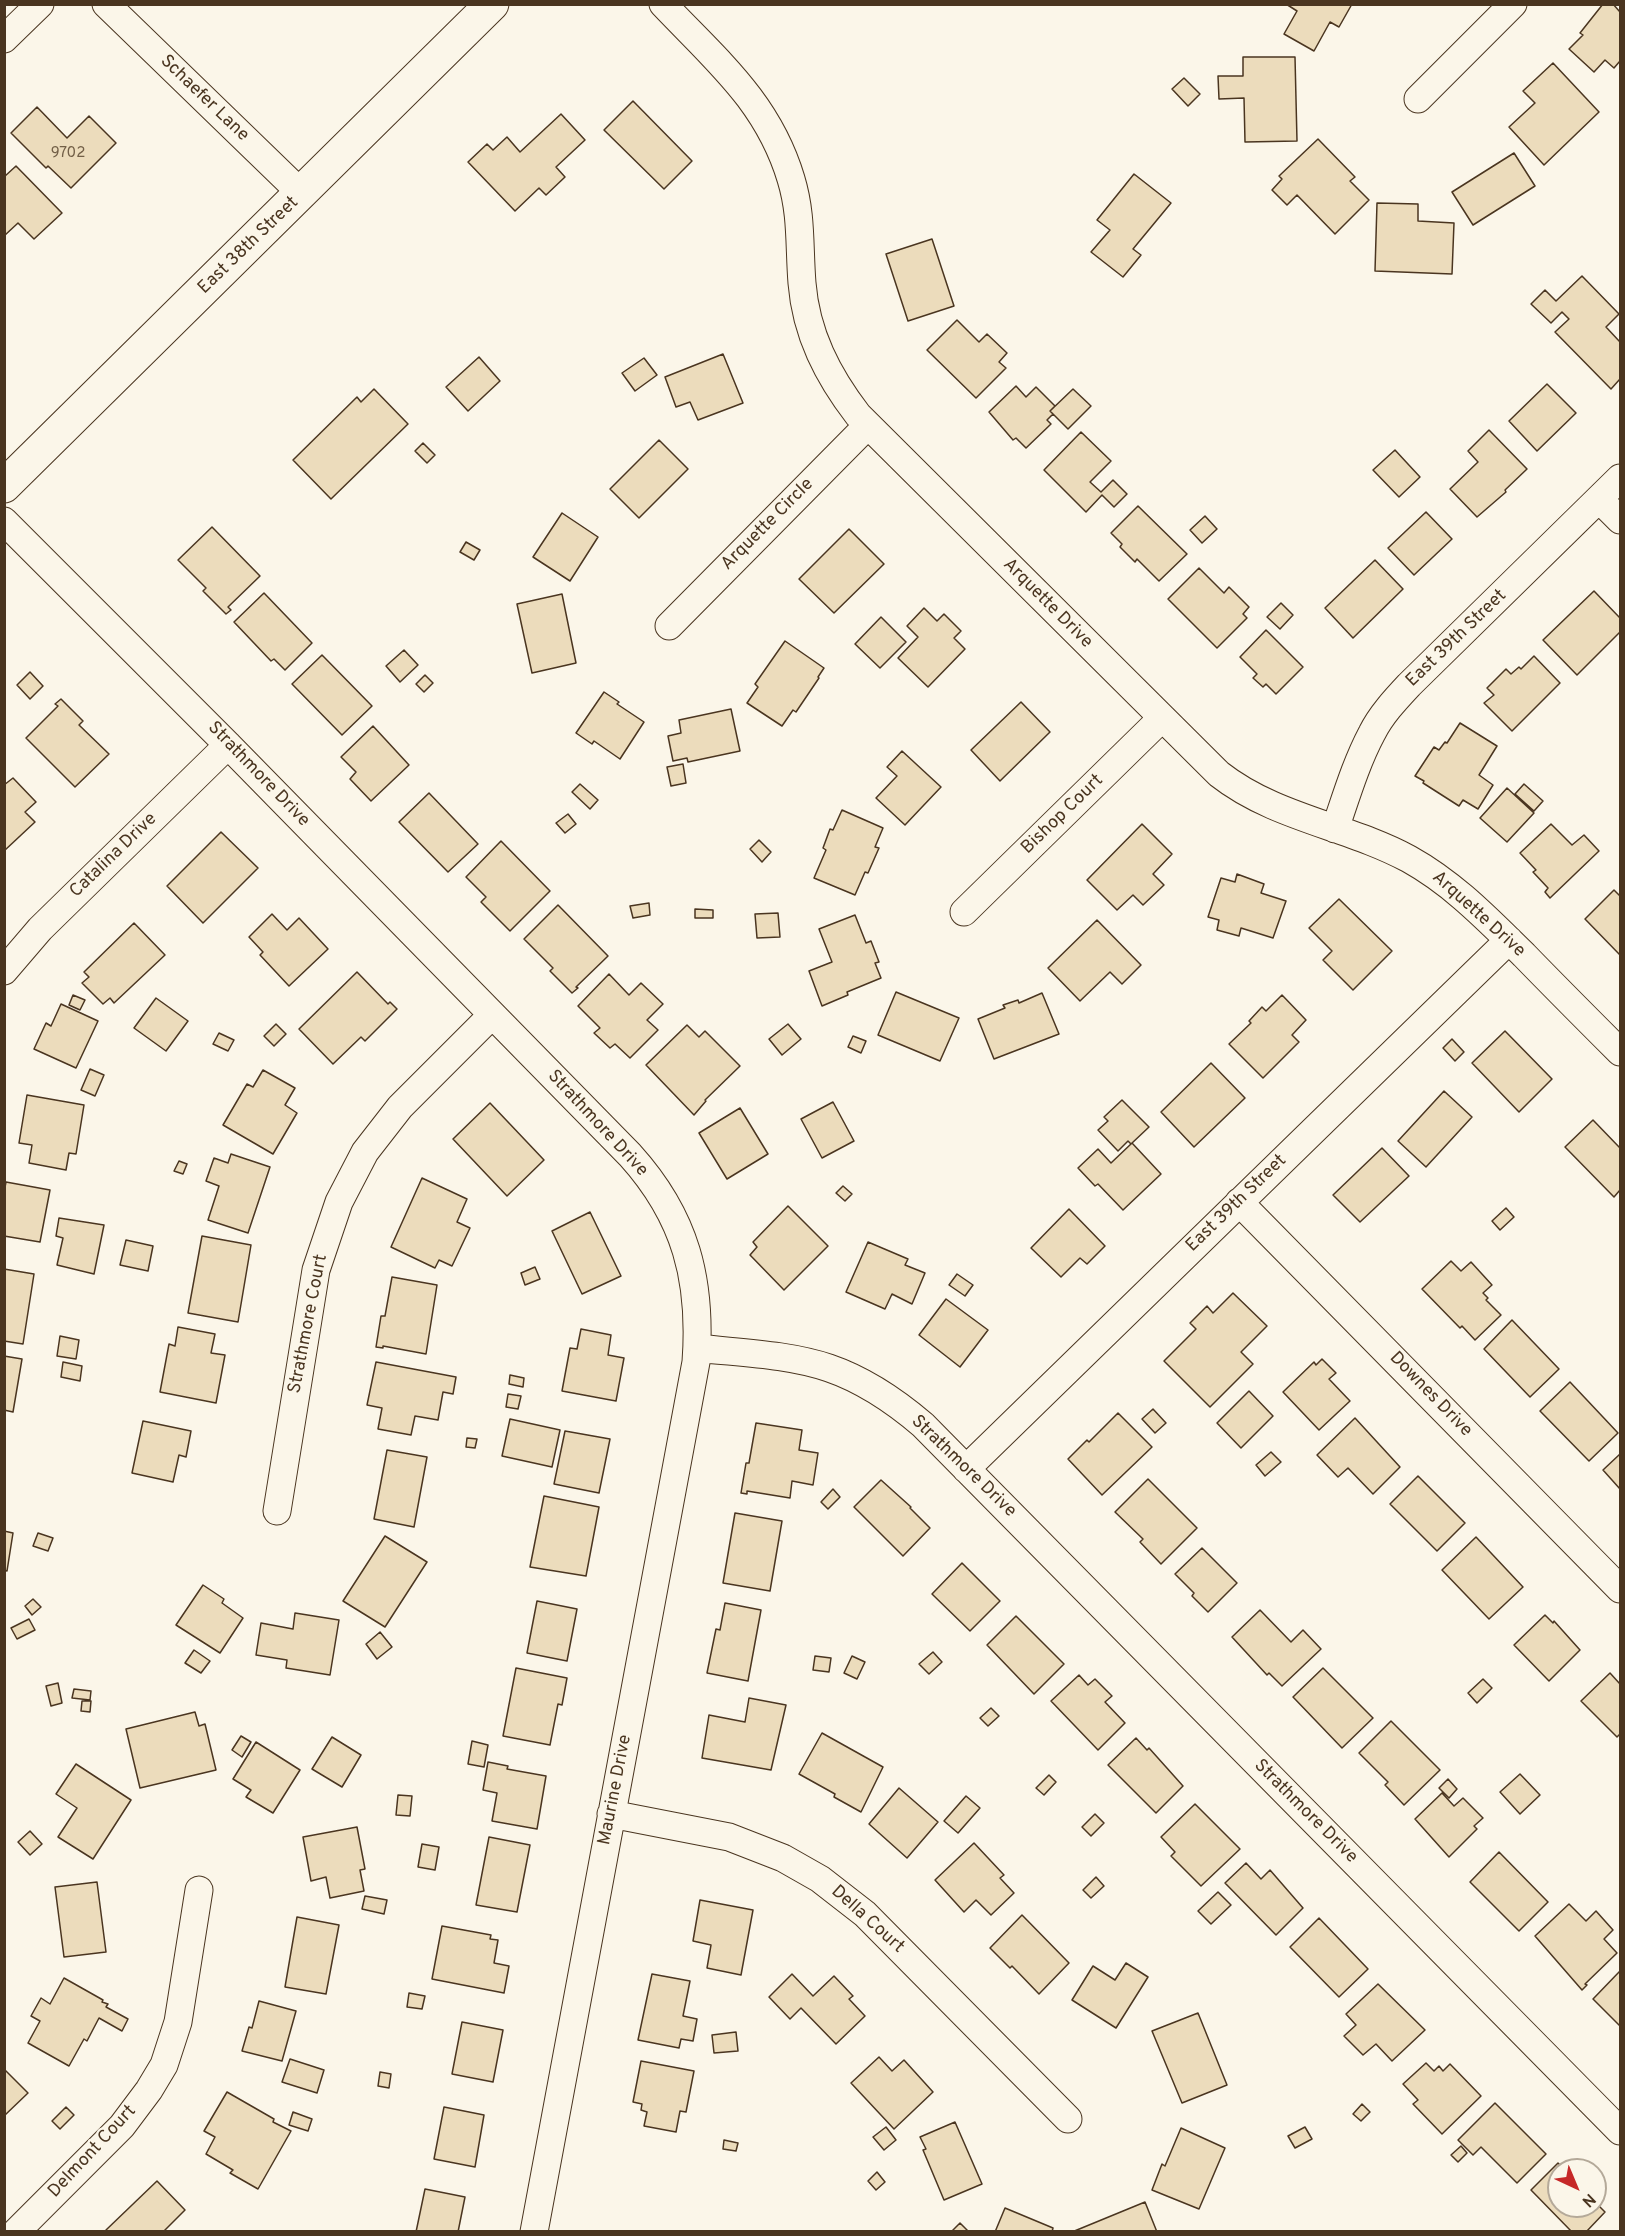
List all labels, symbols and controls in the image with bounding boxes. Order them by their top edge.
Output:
street label: Schaefer Lane [155,51,253,147]
house number: 9702 [51,145,85,163]
street label: East 38th Street [194,193,304,299]
street label: Arquette Circle [717,474,819,576]
street label: Arquette Drive [998,555,1096,653]
street label: East 39th Street [1402,586,1512,692]
street label: Strathmore Drive [202,718,314,832]
street label: Bishop Court [1017,771,1109,859]
street label: Catalina Drive [66,809,162,903]
street label: Arquette Drive [1427,867,1529,963]
street label: Strathmore Drive [542,1066,652,1182]
street label: East 39th Street [1182,1151,1292,1257]
street label: Strathmore Court [285,1253,333,1395]
street label: Downes Drive [1384,1348,1476,1442]
street label: Strathmore Drive [906,1411,1020,1523]
street label: Maurine Drive [595,1733,637,1847]
street label: Strathmore Drive [1249,1756,1361,1868]
street label: Della Court [826,1882,908,1958]
street label: Delmont Court [45,2101,141,2203]
north arrow [1547,2158,1607,2218]
text: N [1577,2188,1599,2211]

